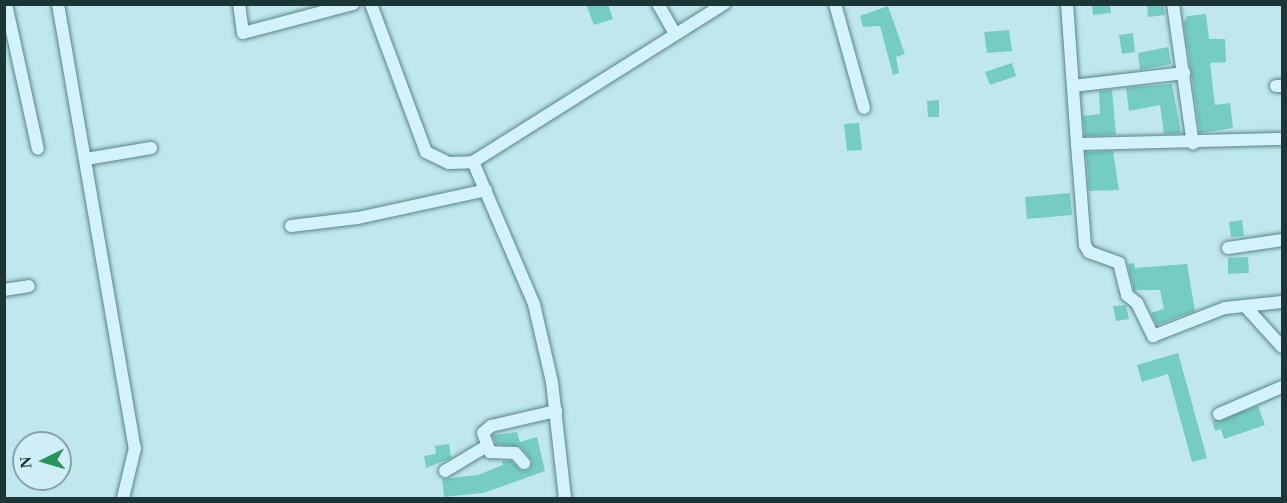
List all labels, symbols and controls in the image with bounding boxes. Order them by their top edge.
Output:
north arrow [12,431,72,491]
text: N [17,456,35,469]

